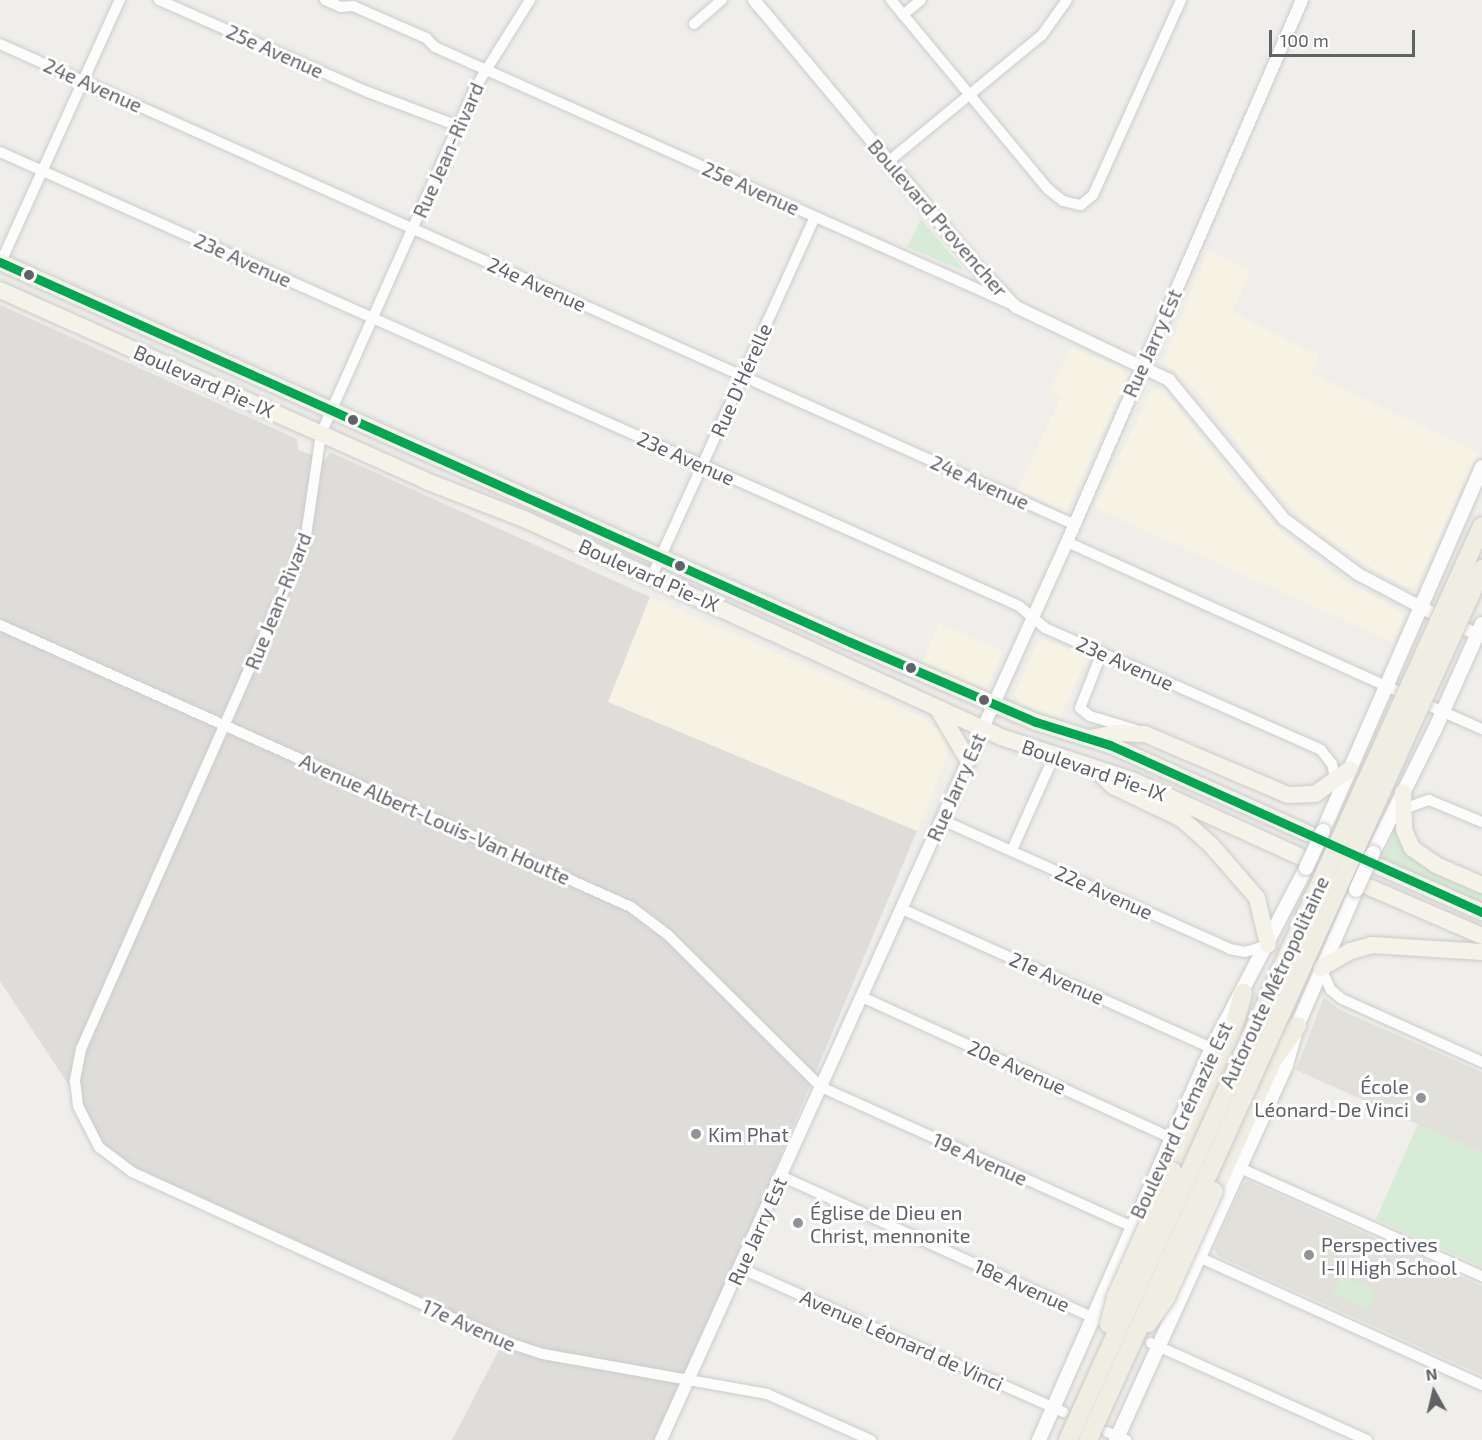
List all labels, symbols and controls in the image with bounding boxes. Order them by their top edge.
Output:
scale bar [1272,18,1418,56]
street label: 25e Avenue [223,19,327,83]
text: 100 m [1280,29,1329,51]
street label: 24e Avenue [40,53,146,117]
street label: Rue Jean-Rivard [407,78,489,222]
street label: Boulevard Provencher [863,134,1013,302]
street label: 25e Avenue [699,156,803,220]
street label: 23e Avenue [190,228,296,292]
street label: 24e Avenue [484,252,590,316]
unlabelled marker [23,269,35,281]
street label: Rue Jarry Est [1117,285,1187,401]
street label: Rue D'Hérelle [705,320,777,440]
street label: Boulevard Pie-IX [130,339,278,423]
unlabelled marker [347,414,359,426]
street label: 23e Avenue [633,426,739,490]
street label: 24e Avenue [927,450,1033,514]
street label: Rue Jean-Rivard [239,529,317,673]
street label: Boulevard Pie-IX [575,533,723,617]
unlabelled marker [674,560,686,572]
street label: 23e Avenue [1072,631,1178,695]
unlabelled marker [905,662,917,674]
unlabelled marker [978,694,990,706]
street label: Rue Jarry Est [921,729,991,845]
street label: Boulevard Pie-IX [1019,734,1169,806]
street label: Avenue Albert-Louis-Van Houtte [296,748,574,890]
street label: 22e Avenue [1051,860,1157,924]
street label: Autoroute Métropolitaine [1214,872,1334,1092]
street label: 21e Avenue [1006,946,1108,1010]
street label: Boulevard Crémazie Est [1125,1018,1237,1222]
street label: 20e Avenue [964,1035,1070,1099]
place label: École Léonard-De Vinci [1254,1074,1409,1121]
marker: École Léonard-De Vinci [1414,1091,1428,1105]
place label: Kim Phat [708,1122,789,1146]
marker: Kim Phat [689,1127,703,1141]
street label: 19e Avenue [929,1127,1031,1191]
street label: Rue Jarry Est [722,1173,792,1289]
place label: Église de Dieu en Christ, mennonite [810,1200,971,1247]
marker: Église de Dieu en Christ, mennonite [791,1216,805,1230]
place label: Perspectives I-II High School [1321,1232,1457,1279]
marker: Perspectives I-II High School [1302,1248,1316,1262]
street label: 18e Avenue [970,1253,1074,1317]
street label: Avenue Léonard de Vinci [796,1284,1008,1396]
street label: 17e Avenue [418,1294,520,1356]
north arrow [1404,1362,1464,1422]
text: N [1424,1363,1438,1384]

